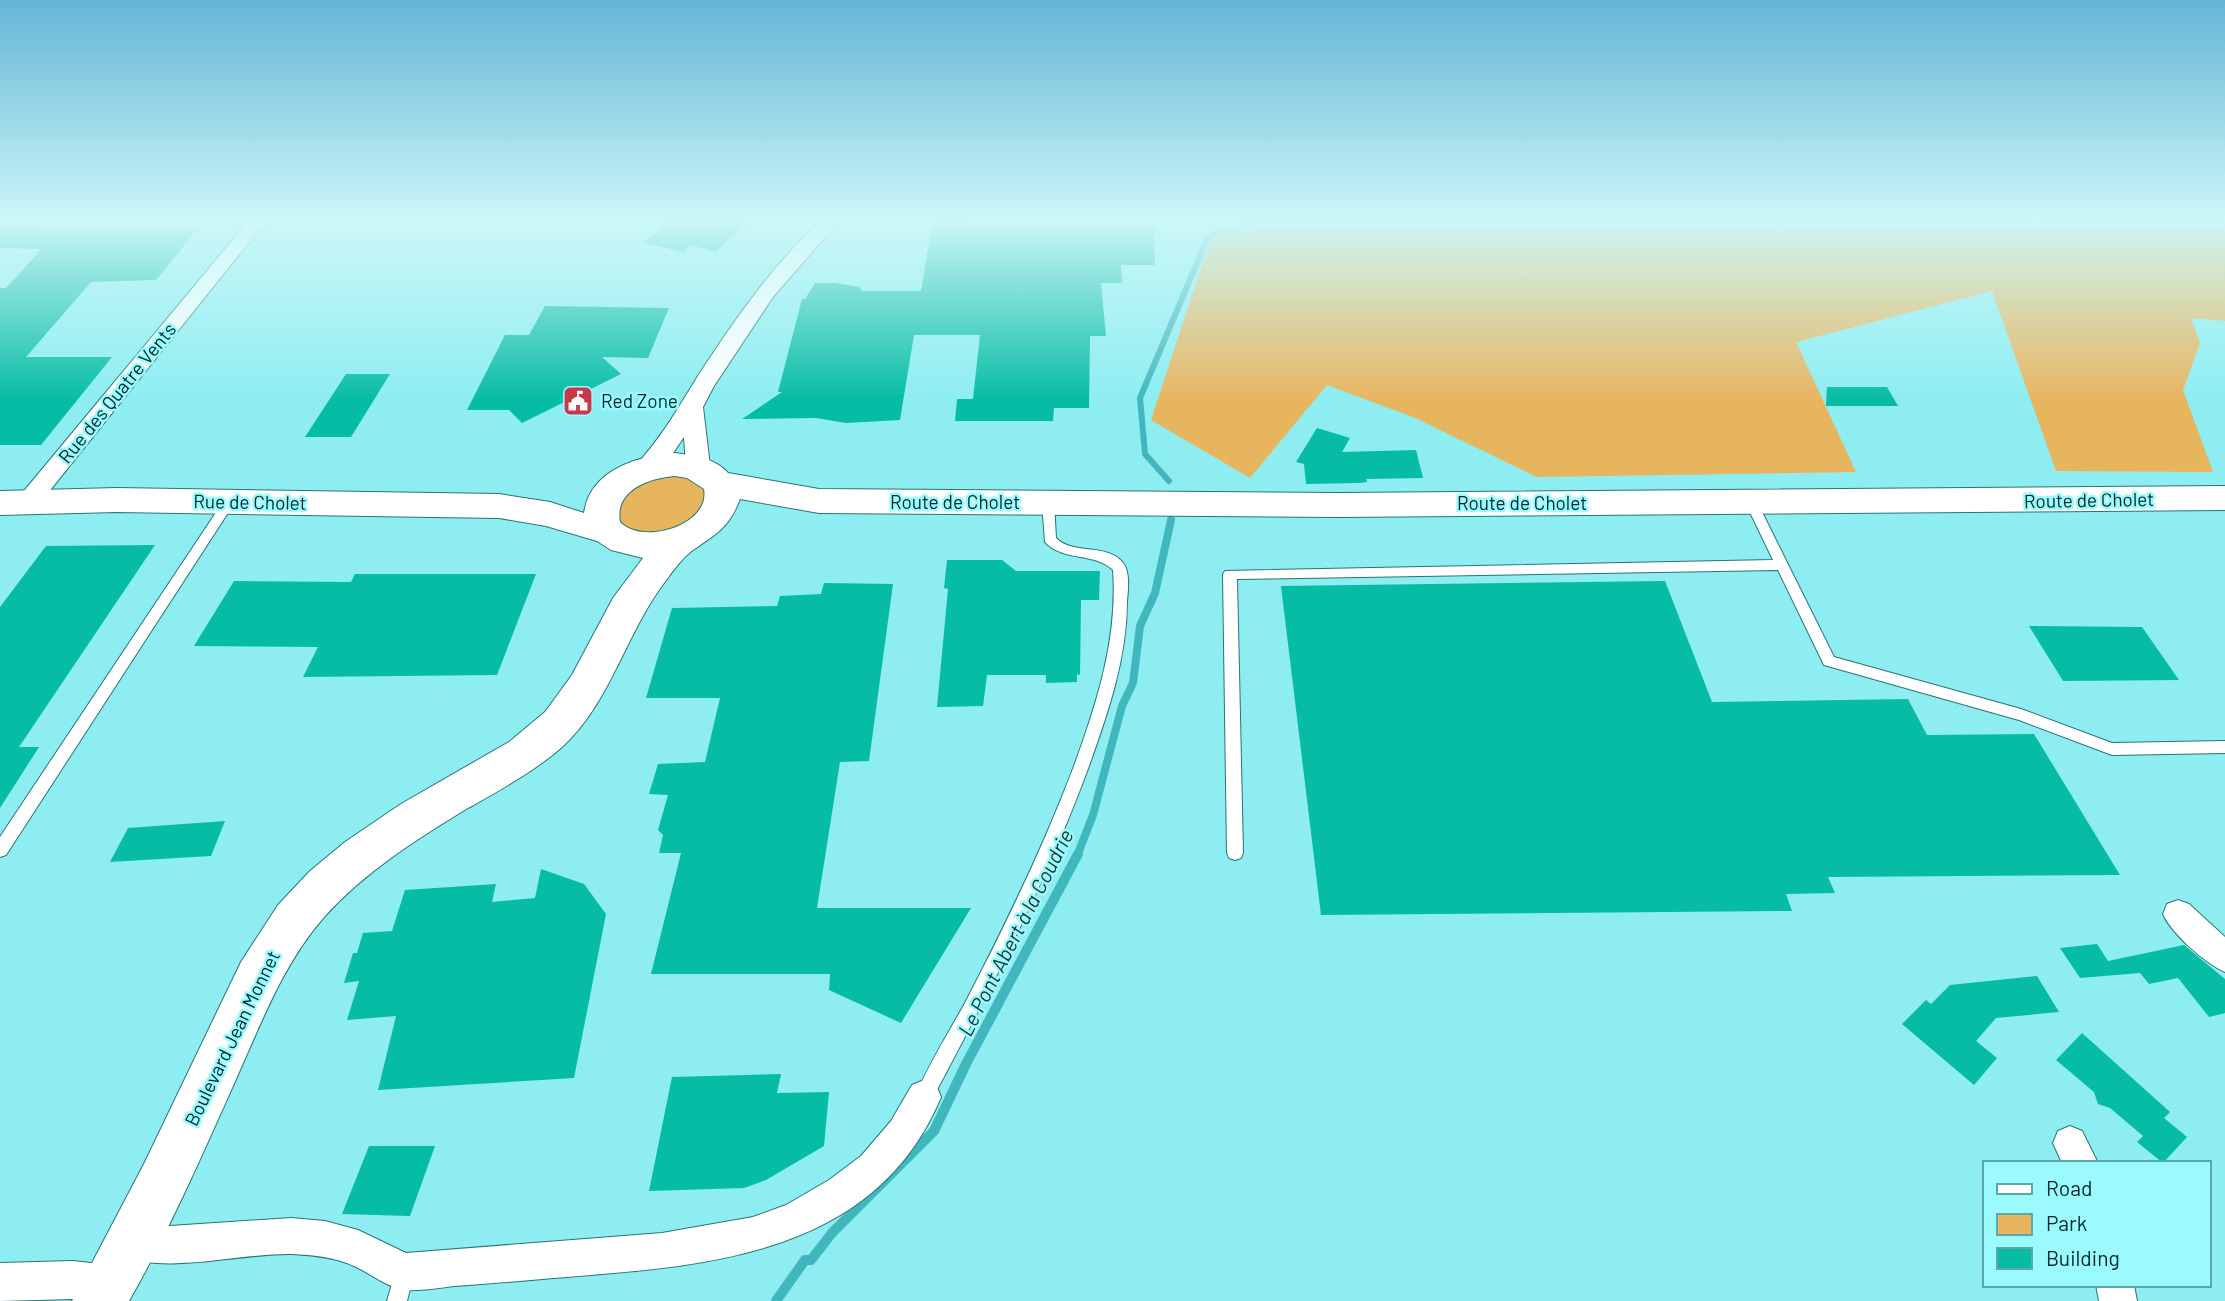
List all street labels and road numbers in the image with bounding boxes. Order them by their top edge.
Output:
street label: Rue des Quatre Vents [53,318,180,468]
street label: Route de Cholet [2024,487,2154,512]
street label: Rue de Cholet [193,489,307,514]
street label: Route de Cholet [890,490,1020,513]
street label: Route de Cholet [1457,491,1587,514]
street label: Boulevard Jean Monnet [179,946,284,1129]

